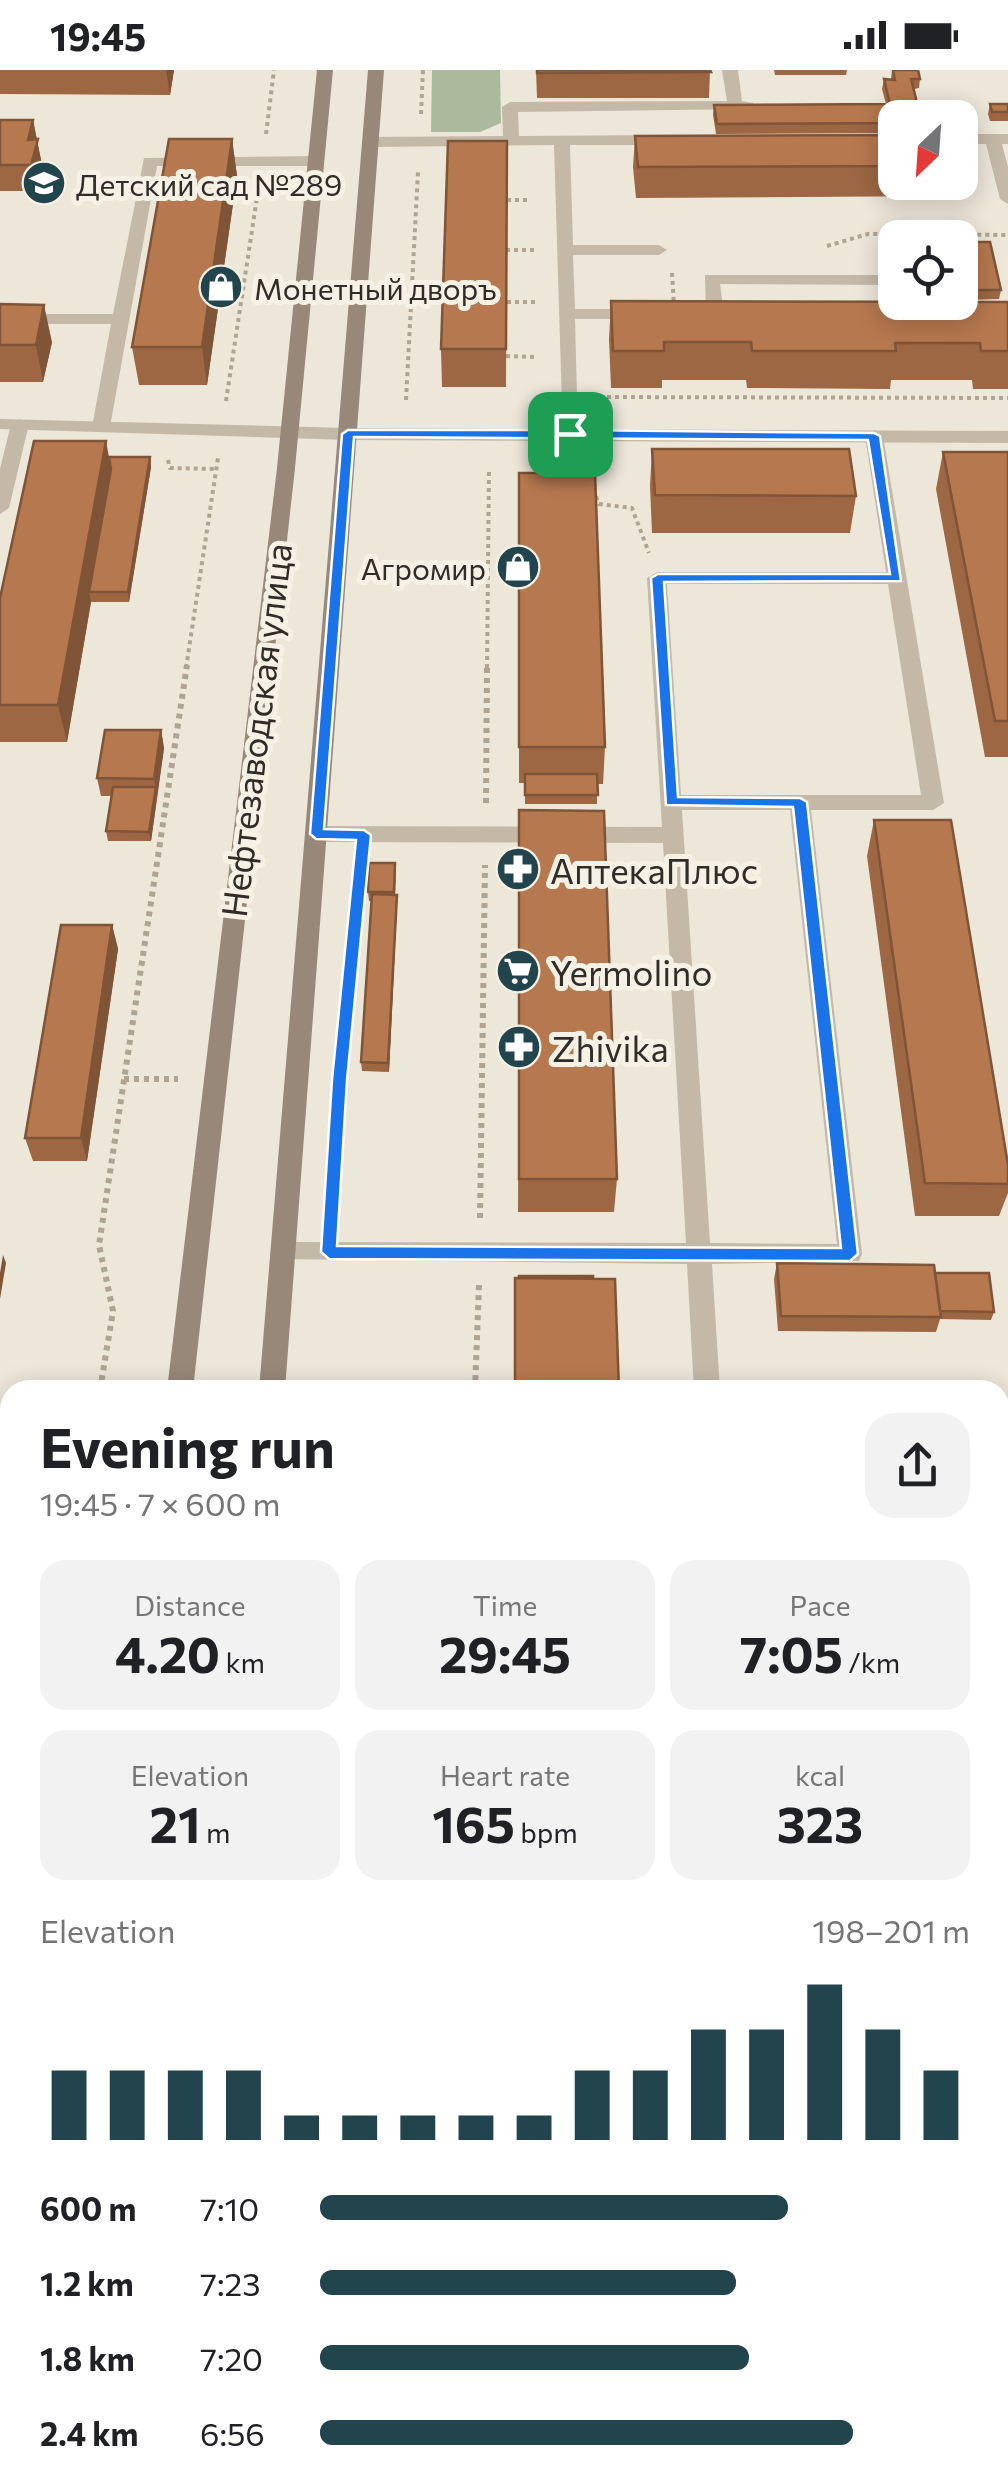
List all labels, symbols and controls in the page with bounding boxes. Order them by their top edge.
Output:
text: 19:45 [50,12,146,59]
north arrow [878,100,978,200]
map controls [878,100,978,320]
school or university icon: Детский сад №289 [21,160,67,206]
place label: Детский сад №289 [76,165,342,202]
button: locate [878,220,978,320]
shop icon: Монетный дворъ [198,264,244,310]
place label: Монетный дворъ [254,269,497,306]
pin [528,392,613,477]
icon: arrive [543,407,598,462]
street label: Нефтезаводская улица [211,541,299,919]
shop icon: Агромир [495,544,541,590]
place label: Агромир [361,549,486,586]
pharmacy icon: АптекаПлюс [495,846,541,892]
place label: АптекаПлюс [550,848,758,891]
supermarket icon: Yermolino [495,948,541,994]
place label: Yermolino [550,950,712,993]
pharmacy icon: Zhivika [496,1024,542,1070]
place label: Zhivika [552,1026,669,1069]
text: Evening run [40,1412,335,1479]
button: share [865,1413,970,1518]
text: 19:45 · 7 × 600 m [40,1483,281,1523]
text: Distance [134,1588,246,1622]
text: Time [473,1588,537,1622]
text: Pace [790,1588,850,1622]
text: 4.20 [115,1622,220,1683]
text: 29:45 [439,1622,571,1683]
text: 7:05 [740,1622,843,1683]
text: km [220,1645,265,1679]
text: /km [843,1645,900,1679]
text: Elevation [131,1758,249,1792]
text: Heart rate [440,1758,570,1792]
text: kcal [795,1758,845,1792]
text: 21 [150,1792,201,1853]
text: 165 [432,1792,515,1853]
text: 323 [777,1792,863,1853]
text: m [201,1815,230,1849]
text: bpm [515,1815,578,1849]
text: Elevation [40,1910,175,1950]
text: 198–201 m [812,1910,970,1950]
text: 600 m [40,2188,136,2228]
text: 7:10 [200,2188,259,2228]
text: 1.2 km [40,2263,134,2303]
text: 7:23 [200,2263,260,2303]
text: 1.8 km [40,2338,135,2378]
text: 7:20 [200,2338,263,2378]
text: 2.4 km [40,2413,138,2453]
text: 6:56 [200,2413,265,2453]

